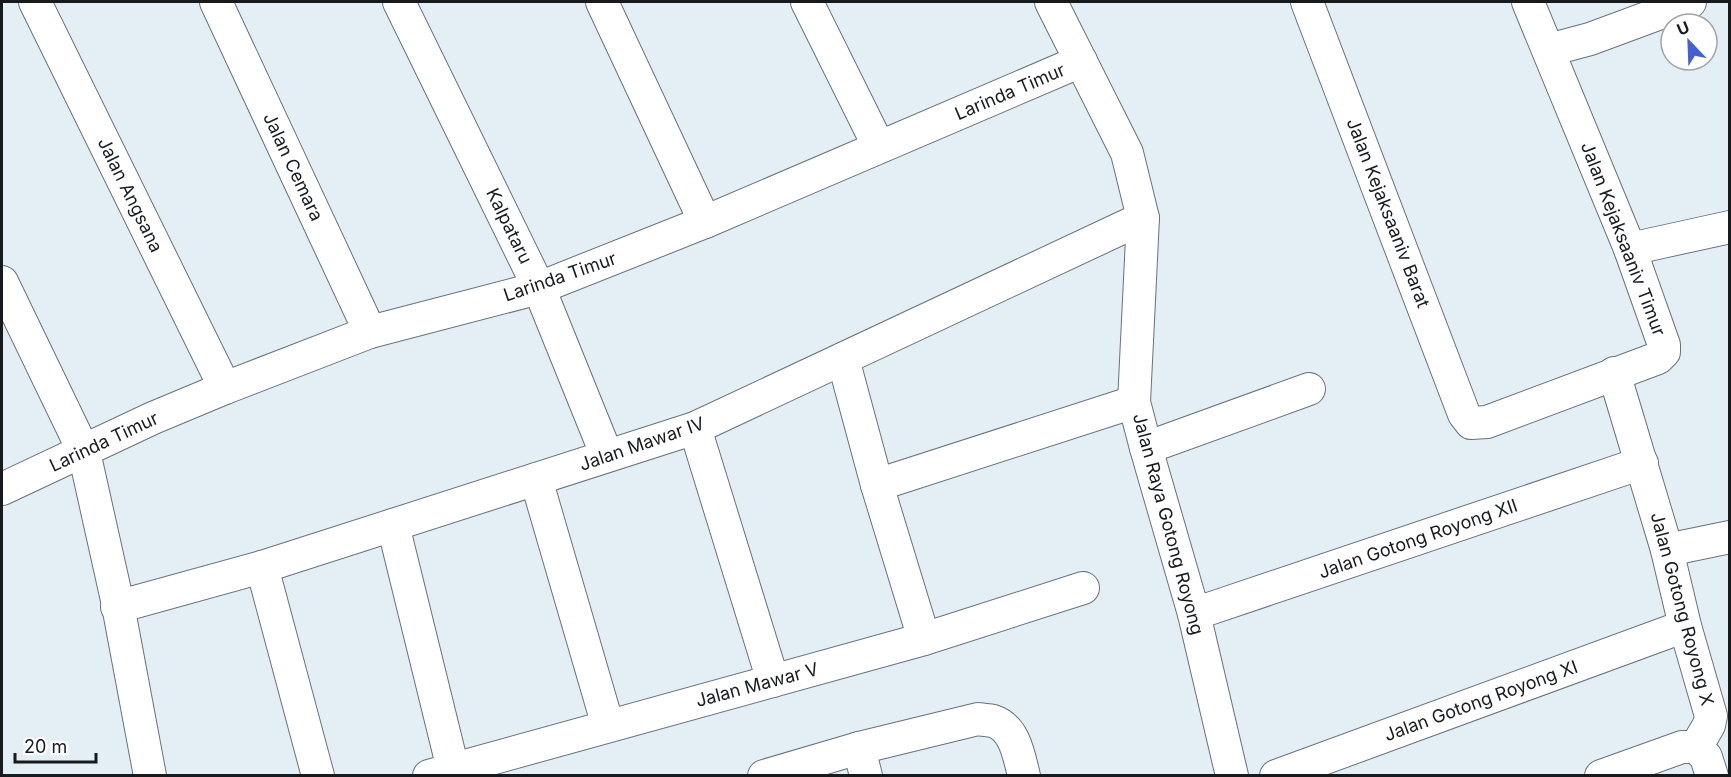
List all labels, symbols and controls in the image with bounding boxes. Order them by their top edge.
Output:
north arrow [1659,12,1719,72]
text: U [1674,17,1692,40]
street label: Larinda Timur [952,59,1068,124]
street label: Jalan Cemara [259,109,328,224]
street label: Jalan Kejaksaaniv Barat [1343,115,1434,311]
street label: Jalan Angsana [94,134,167,256]
street label: Jalan Kejaksaaniv Timur [1577,139,1670,339]
street label: Kalpataru [482,185,537,267]
street label: Larinda Timur [501,247,619,306]
street label: Larinda Timur [46,407,162,476]
street label: Jalan Raya Gotong Royong [1129,411,1208,637]
street label: Jalan Mawar IV [577,412,707,475]
street label: Jalan Gotong Royong XII [1316,495,1520,582]
street label: Jalan Gotong Royong X [1647,510,1718,708]
street label: Jalan Gotong Royong XI [1381,656,1580,745]
street label: Jalan Mawar V [693,658,820,711]
scale bar [15,726,96,764]
text: 20 m [24,736,67,757]

